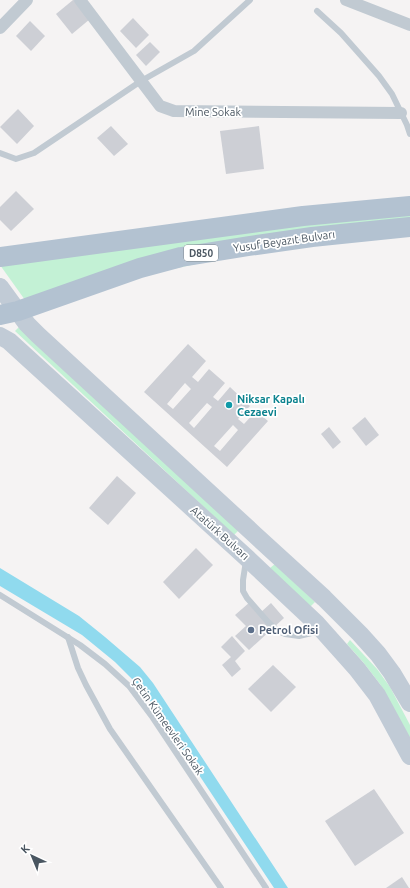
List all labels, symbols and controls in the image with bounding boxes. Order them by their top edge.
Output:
street label: Mine Sokak [185,106,241,118]
street label: Yusuf Beyazıt Bulvarı [232,228,336,254]
road number: D850 [184,245,218,261]
place label: Niksar Kapalı Cezaevi [237,393,305,418]
marker: Niksar Kapalı Cezaevi [224,400,234,410]
street label: Atatürk Bulvarı [189,504,251,562]
place label: Petrol Ofisi [259,624,318,636]
marker: Petrol Ofisi [246,625,256,635]
street label: Çetin Kümeevleri Sokak [130,675,206,777]
north arrow [12,836,52,876]
text: K [18,841,32,856]

